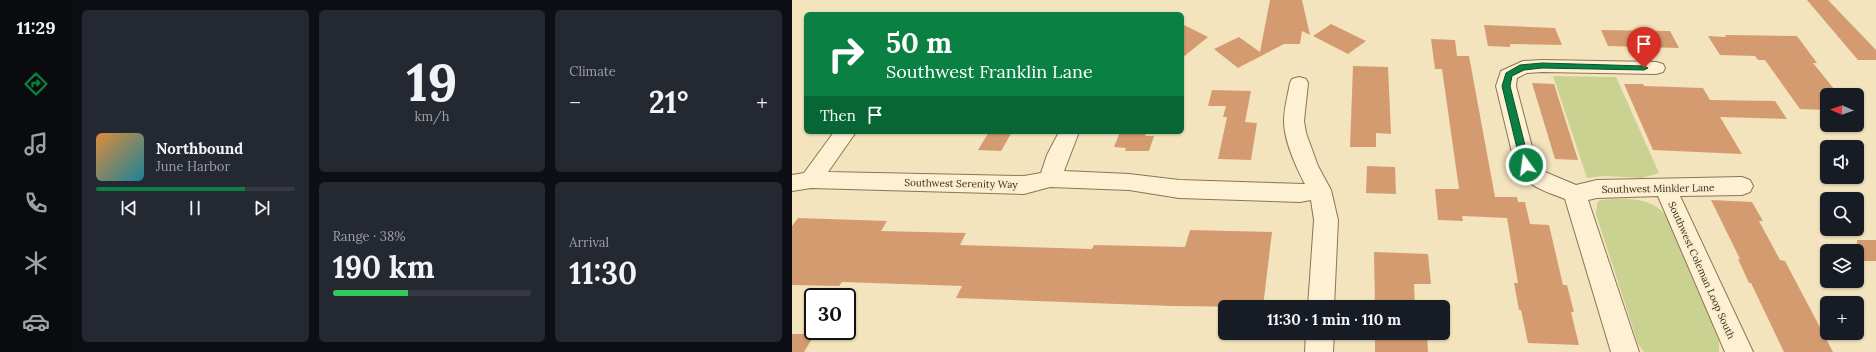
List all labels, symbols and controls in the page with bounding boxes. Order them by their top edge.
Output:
text: 11:29 [16,16,56,39]
text: 50 m [886,25,952,61]
pin [1627,27,1661,68]
icon: right [820,28,872,80]
icon: arrive [1633,33,1655,55]
text: 19 [406,49,458,115]
text: Southwest Franklin Lane [886,60,1093,83]
text: Climate [569,63,616,80]
icon: directions [22,70,50,98]
text: 21° [649,83,688,121]
text: − [569,88,581,116]
text: + [756,88,768,116]
north arrow [1820,88,1864,132]
map controls [1820,88,1864,340]
icon: arrive [864,104,886,126]
text: Then [820,106,856,125]
text: km/h [414,108,450,125]
icon: music [22,130,50,158]
text: Northbound [156,139,243,158]
button: sound [1820,140,1864,184]
position arrow [1505,144,1547,186]
text: June Harbor [156,158,230,175]
street label: Southwest Serenity Way [904,176,1018,191]
street label: Southwest Minkler Lane [1601,181,1715,196]
icon: phone [22,189,50,217]
button: search [1820,192,1864,236]
icon: previous [118,197,140,219]
icon: pause [184,197,206,219]
icon: next [251,197,273,219]
street label: Southwest Coleman Loop South [1665,200,1738,341]
text: Range · 38% [333,228,406,245]
text: Arrival [569,234,609,251]
button: layers [1820,244,1864,288]
text: 190 km [333,248,435,286]
icon: climate [22,249,50,277]
text: 11:30 [569,254,637,292]
speed limit sign: 30 [804,288,856,340]
button: + [1820,296,1864,340]
icon: car [22,308,50,336]
text: 11:30 · 1 min · 110 m [1267,310,1401,329]

